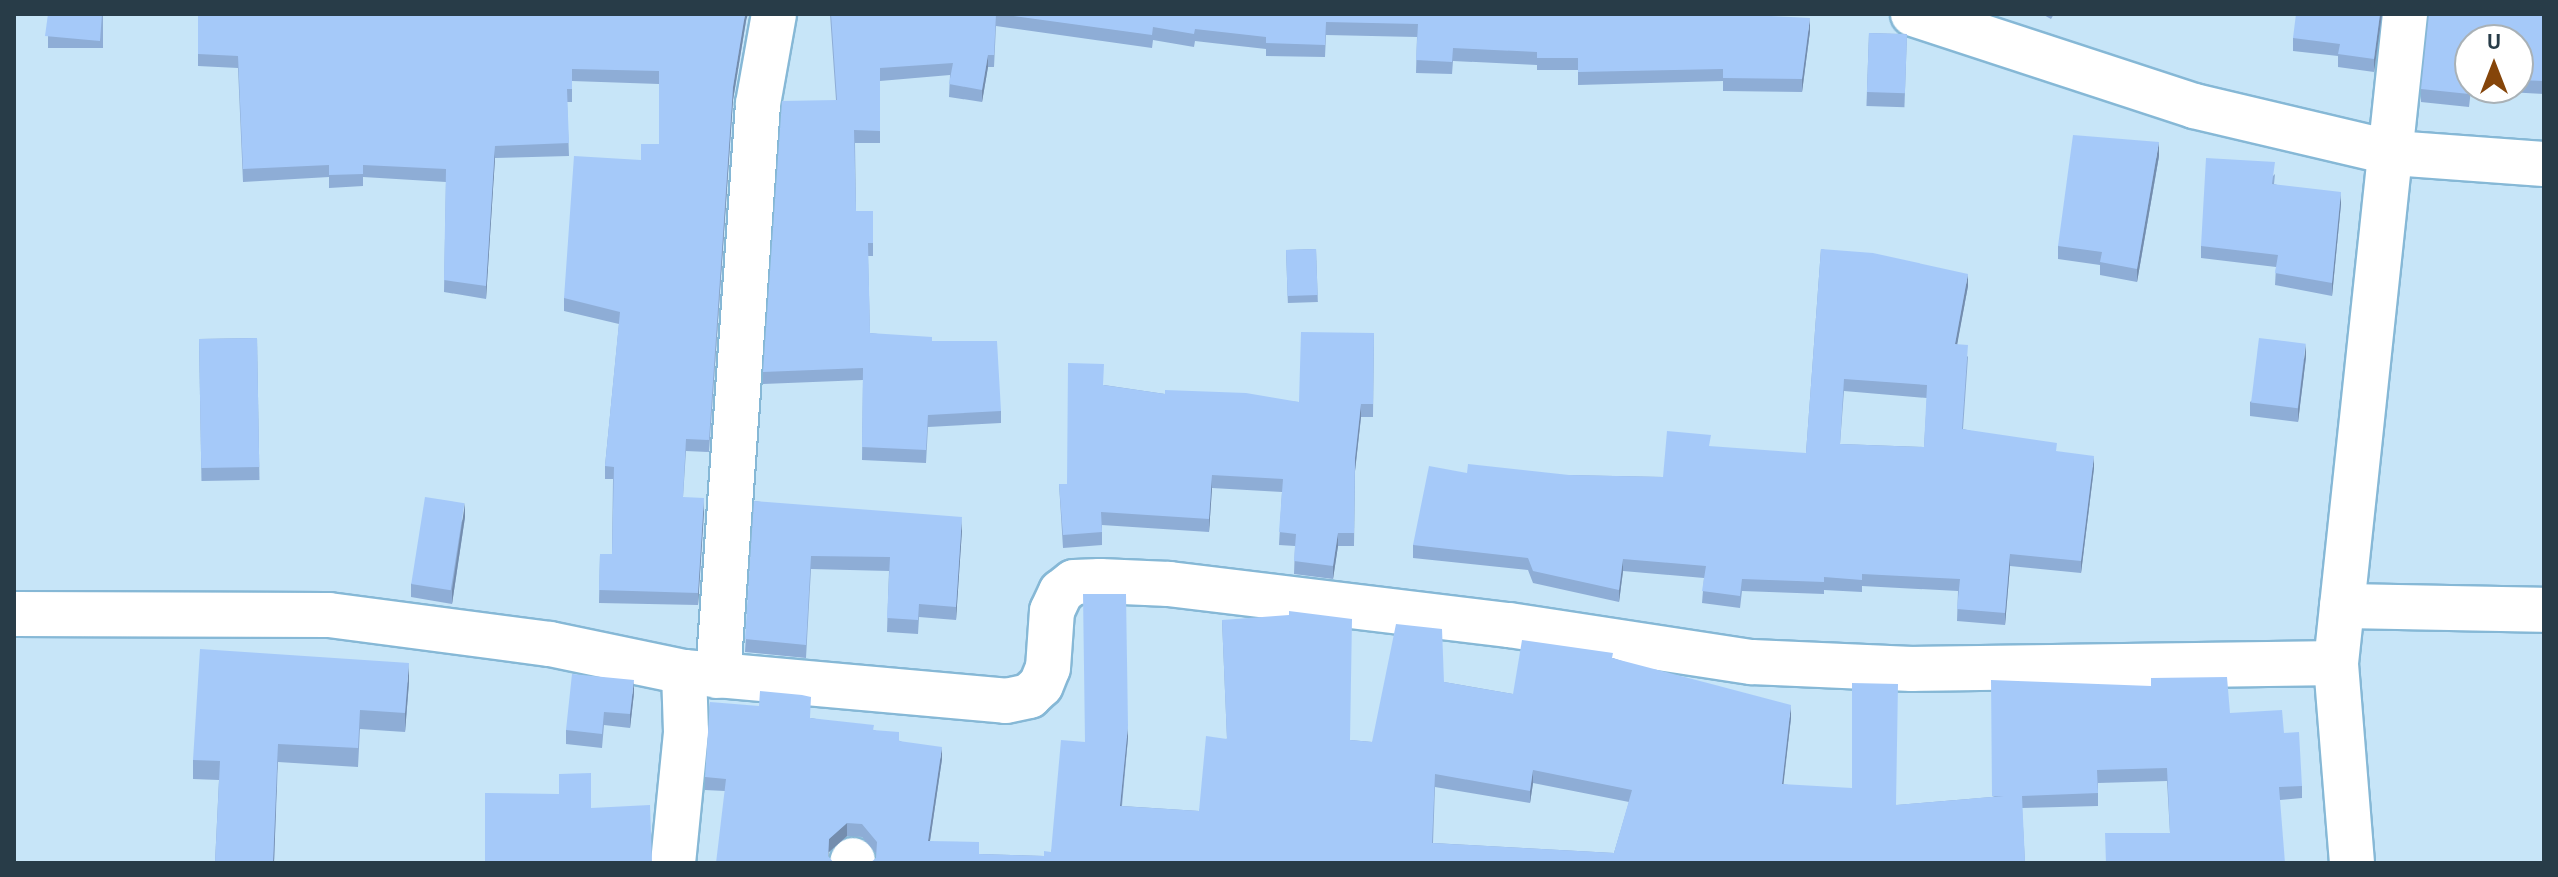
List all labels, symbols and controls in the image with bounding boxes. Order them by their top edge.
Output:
north arrow [2454,24,2534,104]
text: U [2487,31,2501,53]

